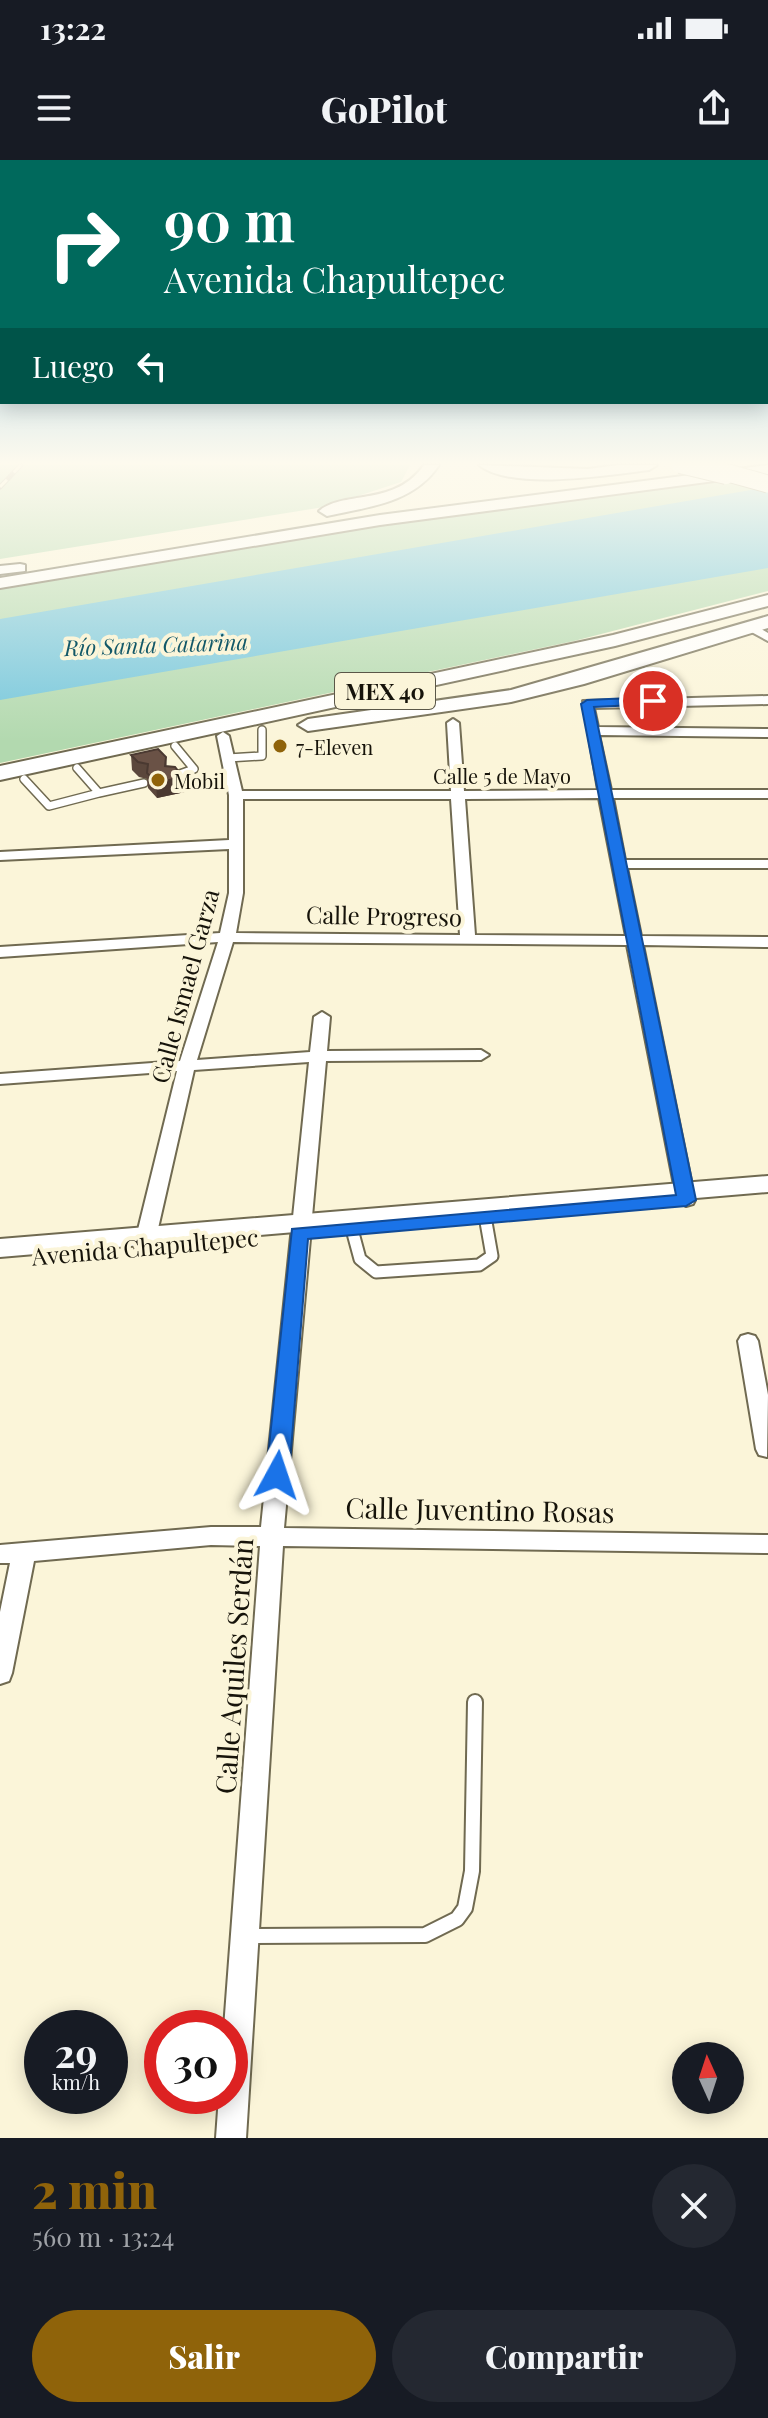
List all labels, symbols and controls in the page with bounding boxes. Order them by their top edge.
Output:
text: 13:22 [40,8,106,48]
text: GoPilot [321,84,447,132]
icon: menu [32,86,76,130]
icon: share [692,86,736,130]
text: 90 m [164,182,295,257]
icon: right [32,192,136,296]
text: Avenida Chapultepec [164,254,505,302]
icon: left [130,344,174,388]
text: Luego [32,346,114,386]
water label: Río Santa Catarina [63,626,248,662]
pin [619,667,687,735]
road number: MEX 40 [335,673,435,709]
icon: arrive [631,679,675,723]
place label: 7-Eleven [296,733,373,760]
marker: 7-Eleven [271,737,289,755]
street label: Calle 5 de Mayo [433,762,571,789]
place label: Mobil [174,767,225,794]
marker: Mobil [149,771,167,789]
street label: Calle Ismael Garza [143,885,225,1087]
street label: Calle Progreso [306,898,462,932]
street label: Avenida Chapultepec [29,1220,260,1272]
position arrow [235,1433,319,1517]
street label: Calle Juventino Rosas [345,1488,615,1530]
street label: Calle Aquiles Serdán [206,1536,260,1795]
speed limit sign: 30 [144,2010,248,2114]
text: 29 [54,2025,98,2078]
north arrow [672,2042,744,2114]
map controls [672,2042,744,2114]
text: km/h [52,2068,100,2095]
text: 2 min [32,2157,157,2221]
button: close [652,2164,736,2248]
text: 560 m · 13:24 [32,2219,174,2254]
button: Salir [32,2310,376,2402]
button: Compartir [392,2310,736,2402]

